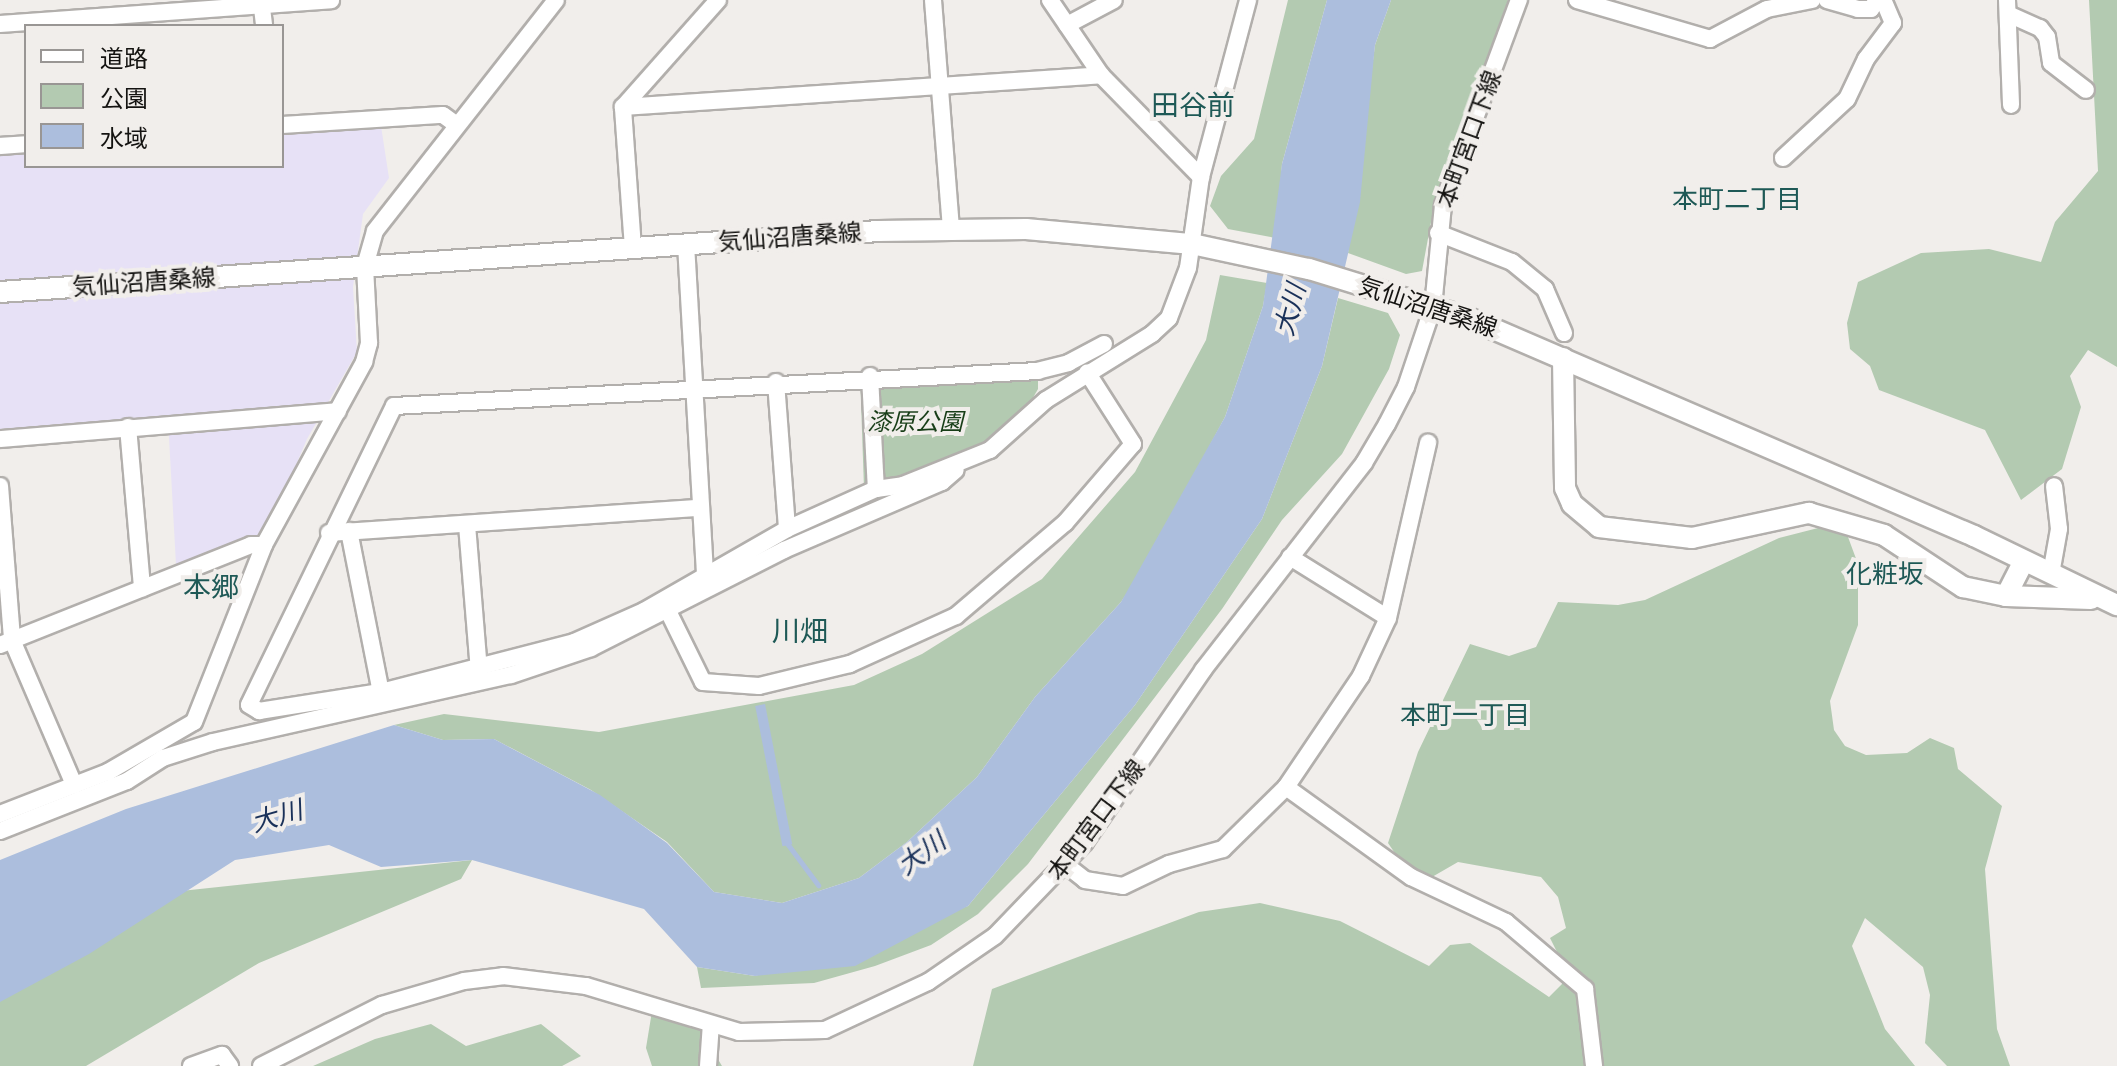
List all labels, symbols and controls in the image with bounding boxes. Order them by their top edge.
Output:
legend [24,24,284,168]
text: 道路 [100,44,148,73]
street label: 本町宮口下線 [1431,66,1507,212]
text: 公園 [100,84,148,113]
district label: 田谷前 [1151,89,1235,123]
text: 水域 [100,124,148,153]
district label: 本町二丁目 [1672,184,1802,216]
street label: 気仙沼唐桑線 [717,218,863,256]
street label: 気仙沼唐桑線 [71,263,217,301]
street label: 気仙沼唐桑線 [1355,271,1501,343]
water label: 大川 [1269,281,1313,339]
park label: 漆原公園 [867,408,963,436]
district label: 化粧坂 [1846,559,1924,591]
district label: 本郷 [183,571,239,605]
district label: 川畑 [772,615,828,649]
district label: 本町一丁目 [1400,700,1530,732]
street label: 本町宮口下線 [1041,754,1151,886]
water label: 大川 [248,795,306,839]
water label: 大川 [892,826,952,882]

